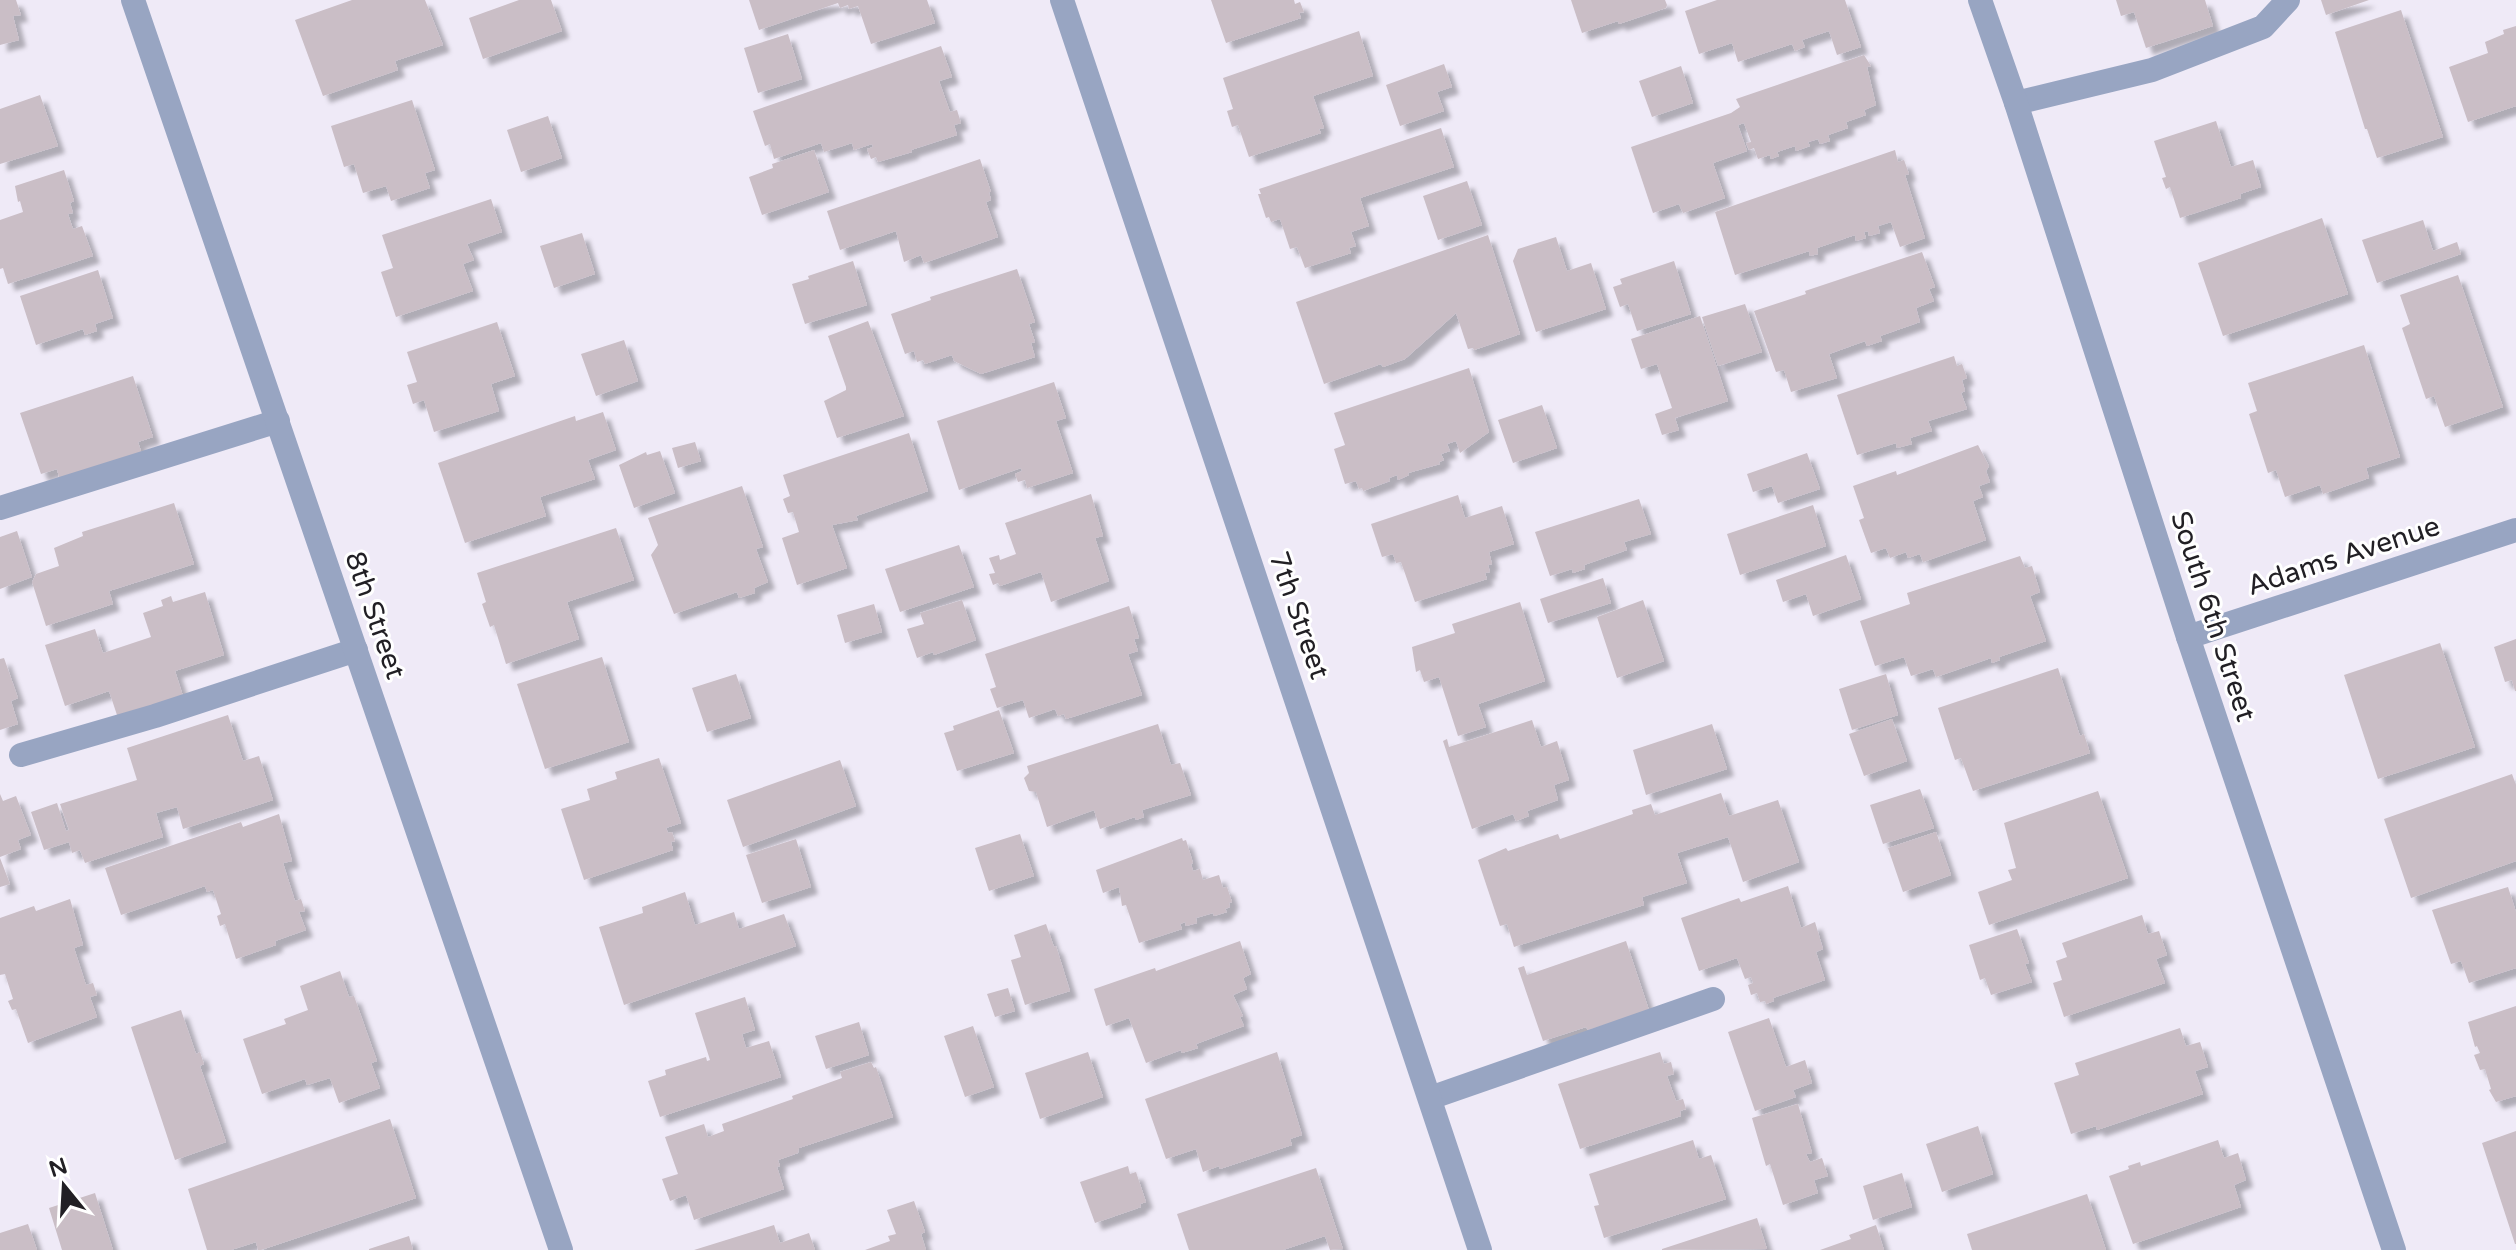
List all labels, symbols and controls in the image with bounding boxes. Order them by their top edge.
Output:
street label: South 6th Street [2163,507,2263,726]
street label: Adams Avenue [2243,509,2444,603]
street label: 8th Street [337,547,413,684]
street label: 7th Street [1261,547,1337,684]
north arrow [24,1146,104,1226]
text: N [46,1153,71,1183]

